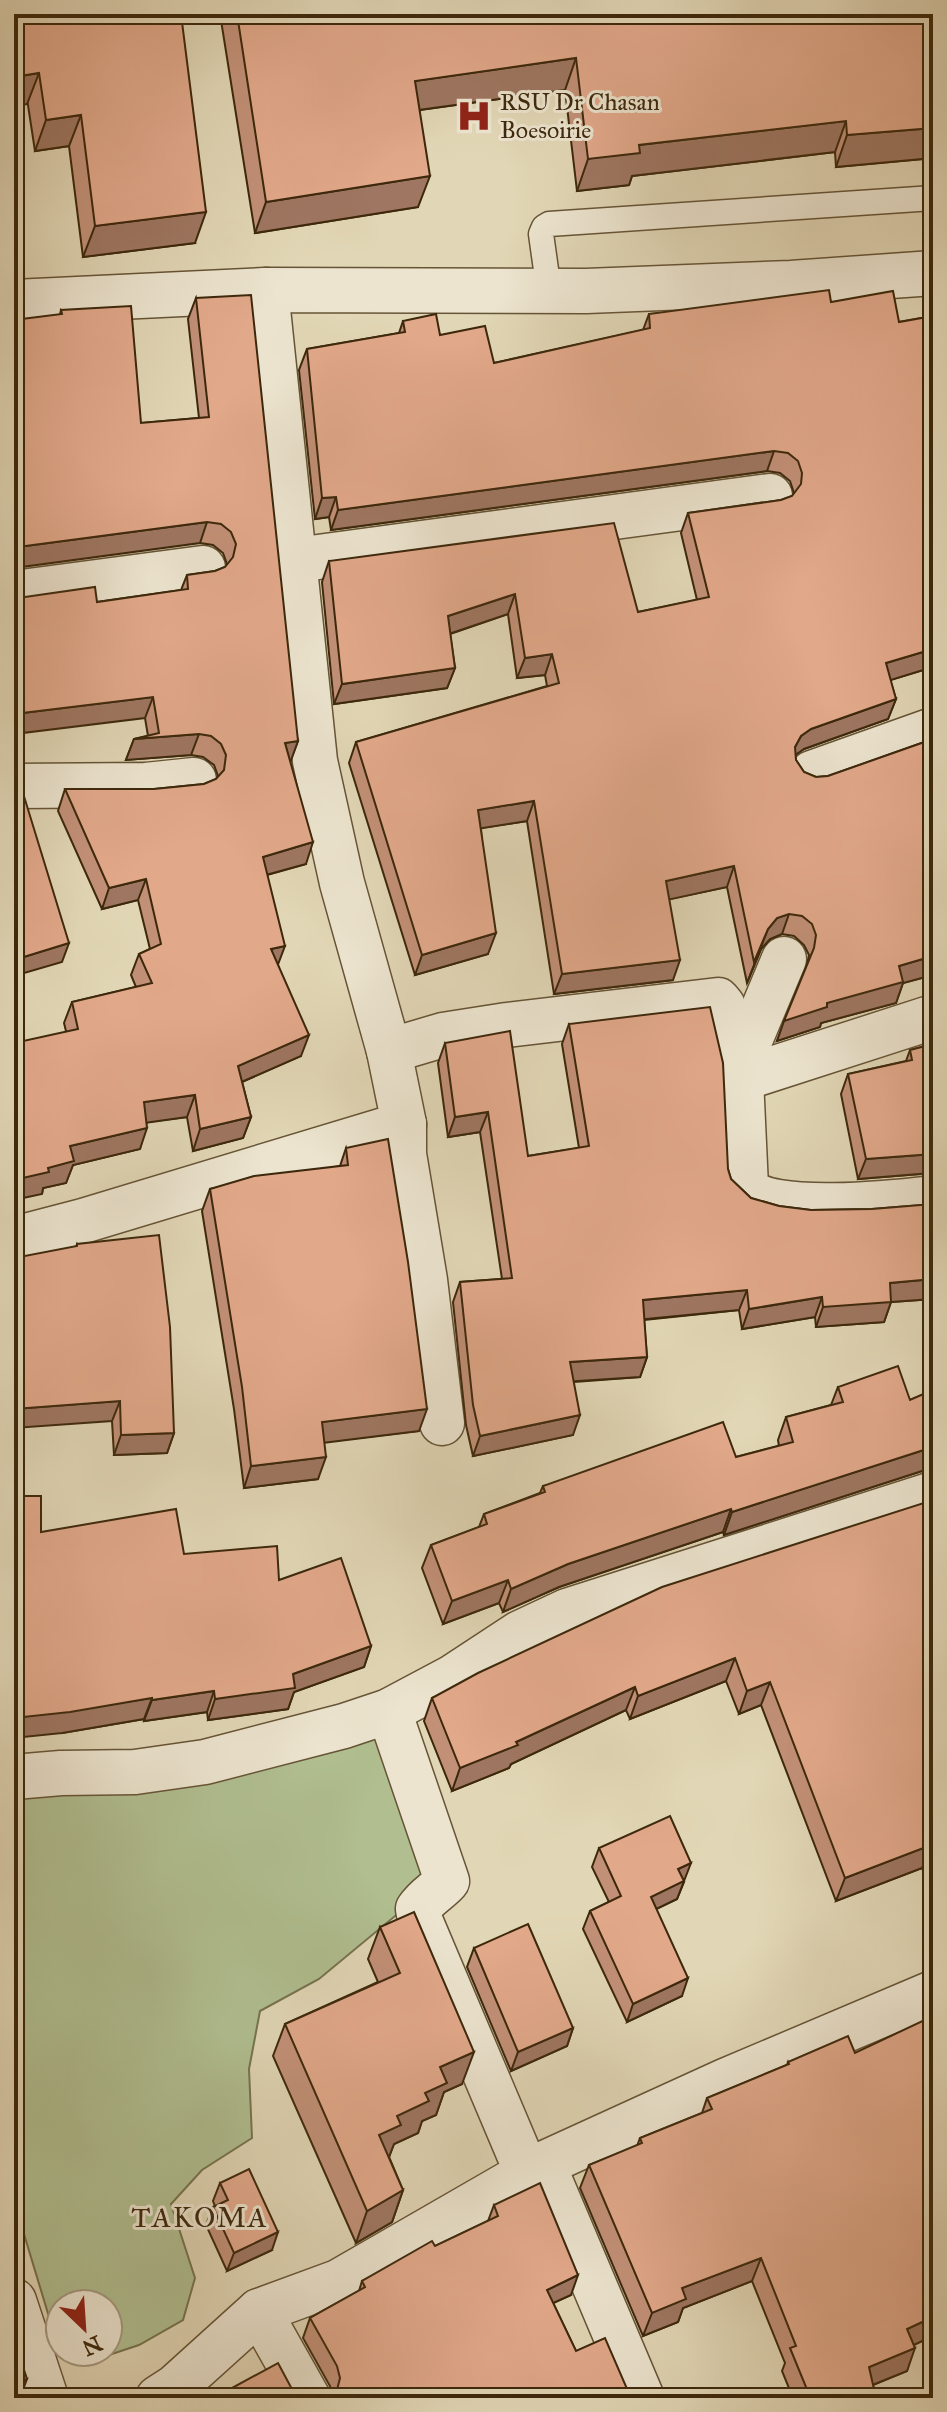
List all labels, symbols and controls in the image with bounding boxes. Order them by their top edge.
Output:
place label: RSU Dr Chasan Boesoirie [500,87,660,145]
hospital icon: RSU Dr Chasan Boesoirie [455,97,493,135]
district label: TAKOMA [131,2200,269,2235]
north arrow [44,2288,124,2368]
text: N [78,2329,106,2362]

